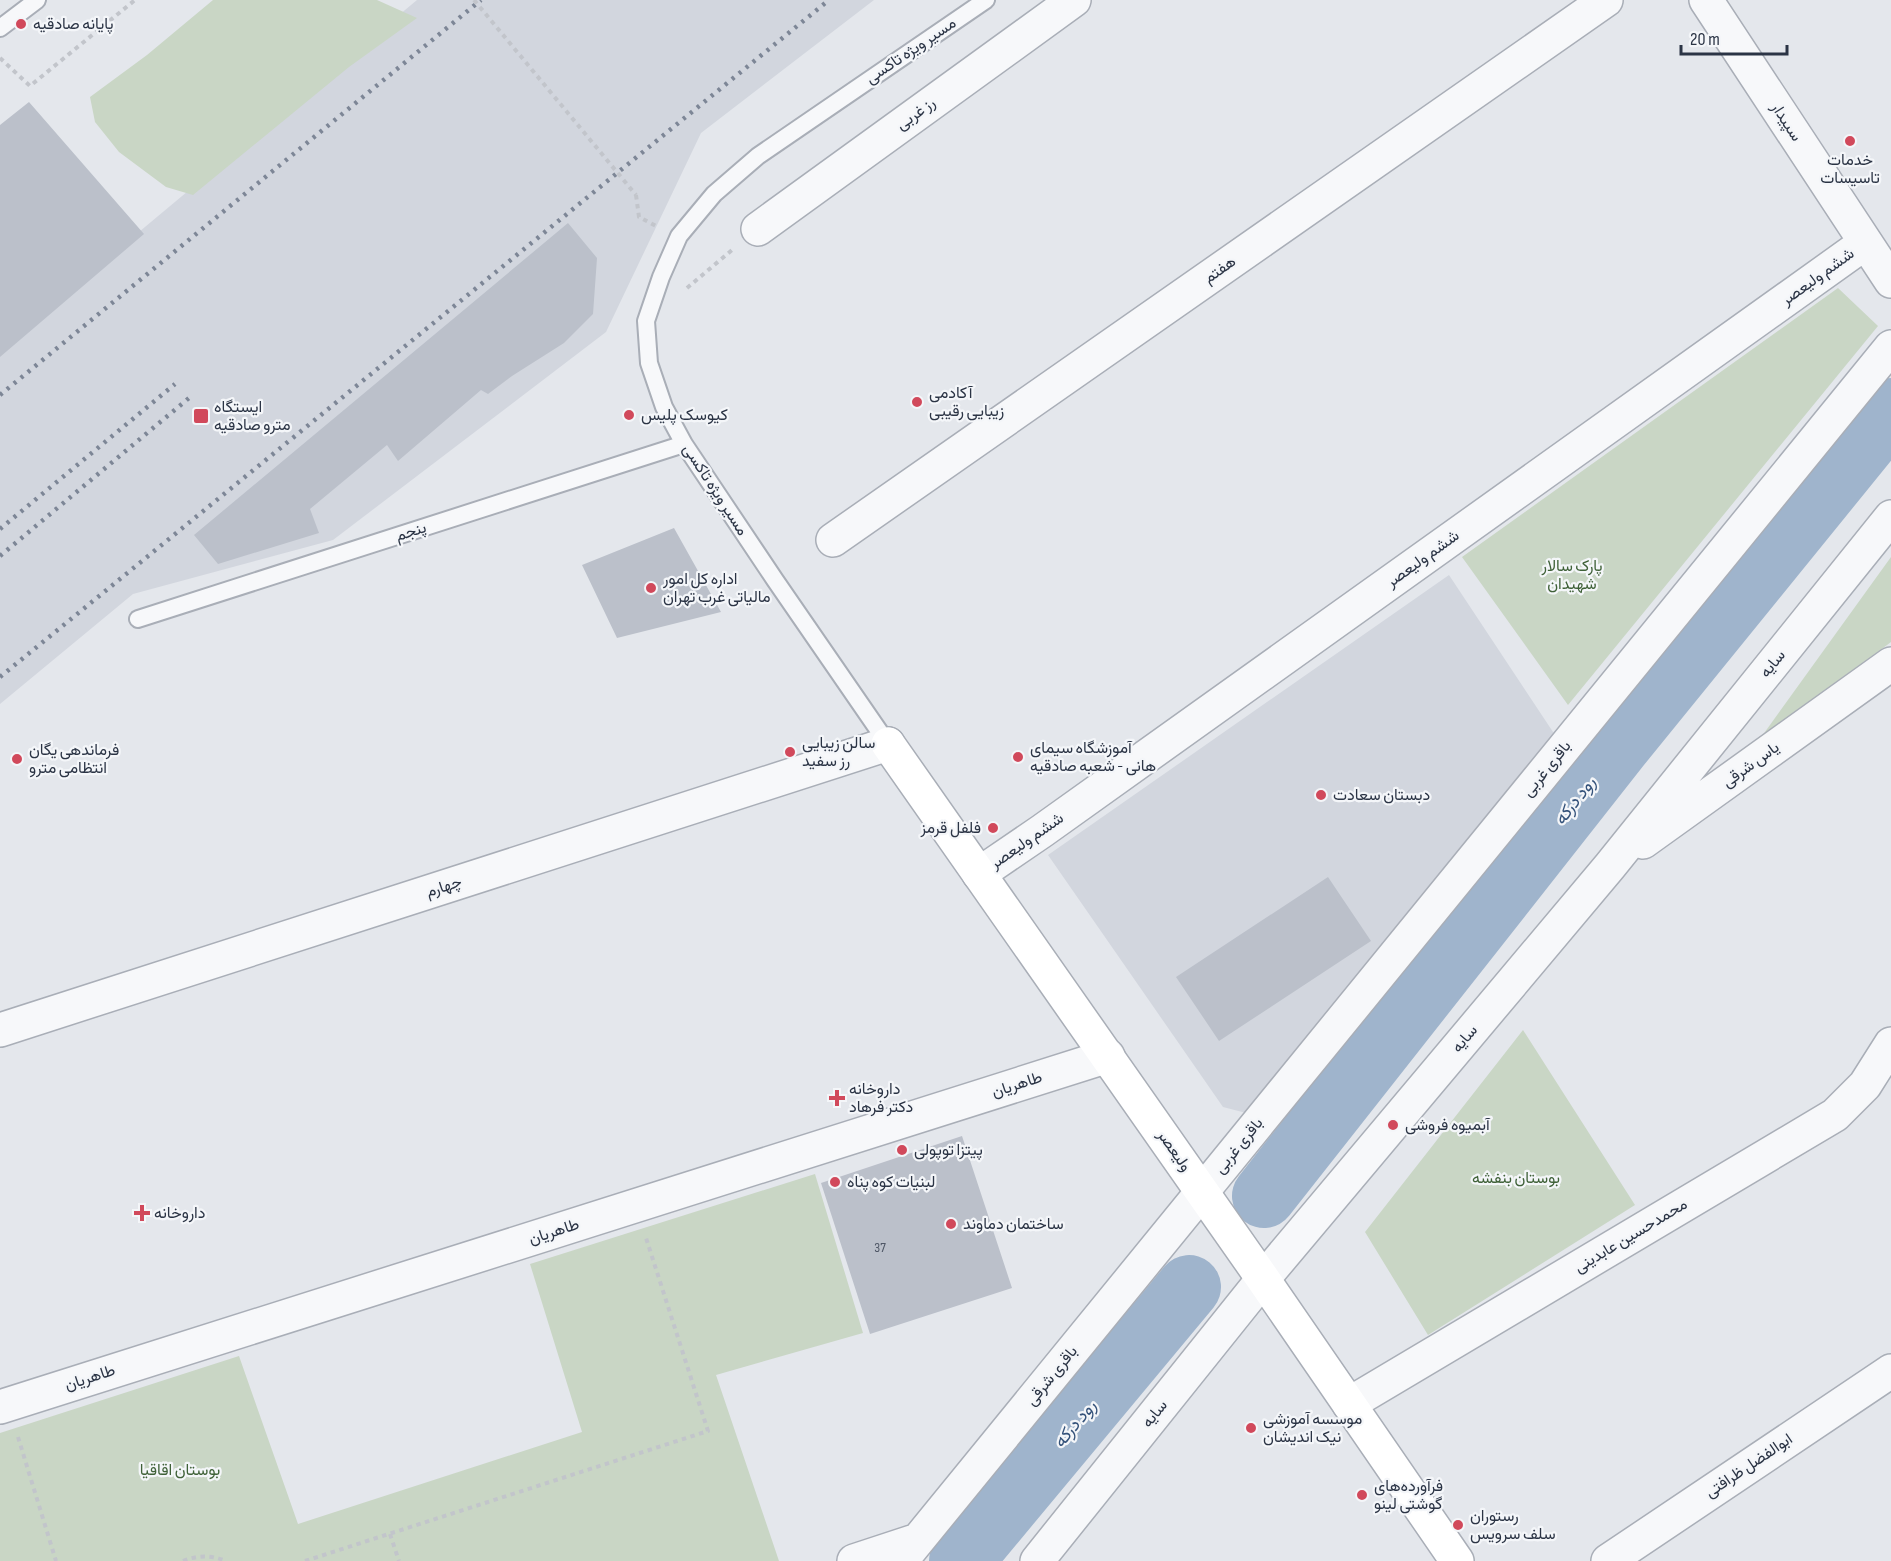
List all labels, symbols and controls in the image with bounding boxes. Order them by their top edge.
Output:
street label: مسیر ویژه تاکسی [862,14,960,88]
place label: پایانه صادقیه [33,15,113,35]
marker: پایانه صادقیه [14,17,28,31]
scale bar [1681,18,1788,56]
text: 20 m [1690,29,1720,50]
street label: رز غربی [893,93,939,135]
street label: سپیدار [1765,98,1806,146]
marker: خدمات تاسیسات [1843,134,1857,148]
place label: خدمات تاسیسات [1820,151,1880,188]
street label: ششم ولیعصر [1777,244,1858,310]
street label: هفتم [1200,252,1240,288]
place label: آکادمی زیبایی رقیبی [929,384,1004,421]
marker: آکادمی زیبایی رقیبی [910,395,924,409]
place label: ایستگاه مترو صادقیه [214,398,291,435]
place label: کیوسک پلیس [641,406,728,426]
marker: ایستگاه مترو صادقیه [192,407,210,425]
marker: کیوسک پلیس [622,408,636,422]
street label: مسیر ویژه تاکسی [678,441,752,539]
street label: پنجم [393,518,429,547]
street label: ششم ولیعصر [1382,526,1463,592]
park label: پارک سالار شهیدان [1540,557,1603,594]
place label: اداره کل امور مالیاتی غرب تهران [662,570,770,607]
marker: اداره کل امور مالیاتی غرب تهران [644,581,658,595]
street label: سایه [1756,646,1790,682]
place label: سالن زیبایی رز سفید [802,734,875,771]
street label: باقری غربی [1519,737,1575,801]
street label: یاس شرقی [1719,738,1783,792]
place label: آموزشگاه سیمای هانی - شعبه صادقیه [1030,739,1156,776]
place label: فرماندهی یگان انتظامی مترو [29,741,119,778]
marker: سالن زیبایی رز سفید [783,745,797,759]
marker: آموزشگاه سیمای هانی - شعبه صادقیه [1011,750,1025,764]
marker: فرماندهی یگان انتظامی مترو [10,752,24,766]
water label: رود درکه [1550,773,1600,829]
place label: دبستان سعادت [1333,786,1430,805]
marker: دبستان سعادت [1314,788,1328,802]
street label: ششم ولیعصر [986,809,1067,874]
place label: فلفل قرمز [919,819,981,838]
marker: فلفل قرمز [986,821,1000,835]
street label: چهارم [424,872,465,903]
street label: سایه [1448,1021,1482,1057]
street label: طاهریان [989,1068,1045,1102]
place label: داروخانه دکتر فرهاد [849,1080,913,1117]
marker: داروخانه دکتر فرهاد [830,1091,844,1105]
street label: باقری غربی [1211,1114,1267,1178]
place label: آبمیوه فروشی [1405,1116,1491,1135]
marker: آبمیوه فروشی [1386,1118,1400,1132]
street label: ولیعصر [1152,1126,1195,1176]
place label: پیتزا توپولی [914,1141,983,1161]
marker: پیتزا توپولی [895,1143,909,1157]
park label: بوستان بنفشه [1472,1169,1560,1188]
place label: لبنیات کوه پناه [847,1173,935,1193]
marker: لبنیات کوه پناه [828,1175,842,1189]
street label: محمدحسین عابدینی [1571,1195,1691,1277]
place label: داروخانه [154,1204,205,1223]
marker: داروخانه [135,1206,149,1220]
street label: طاهریان [526,1215,582,1249]
place label: ساختمان دماوند [963,1215,1064,1234]
marker: ساختمان دماوند [944,1217,958,1231]
house number: 37 [874,1239,886,1256]
street label: باقری شرقی [1022,1342,1082,1410]
street label: طاهریان [62,1361,118,1395]
water label: رود درکه [1049,1396,1101,1452]
street label: سایه [1138,1396,1172,1432]
place label: موسسه آموزشی نیک اندیشان [1263,1410,1362,1447]
marker: موسسه آموزشی نیک اندیشان [1244,1421,1258,1435]
street label: ابوالفضل ظرافتی [1702,1430,1796,1502]
park label: بوستان اقاقیا [140,1461,220,1480]
place label: فرآورده‌های گوشتی لینو [1374,1477,1443,1514]
marker: فرآورده‌های گوشتی لینو [1355,1488,1369,1502]
place label: رستوران سلف سرویس [1470,1507,1556,1544]
marker: رستوران سلف سرویس [1451,1518,1465,1532]

